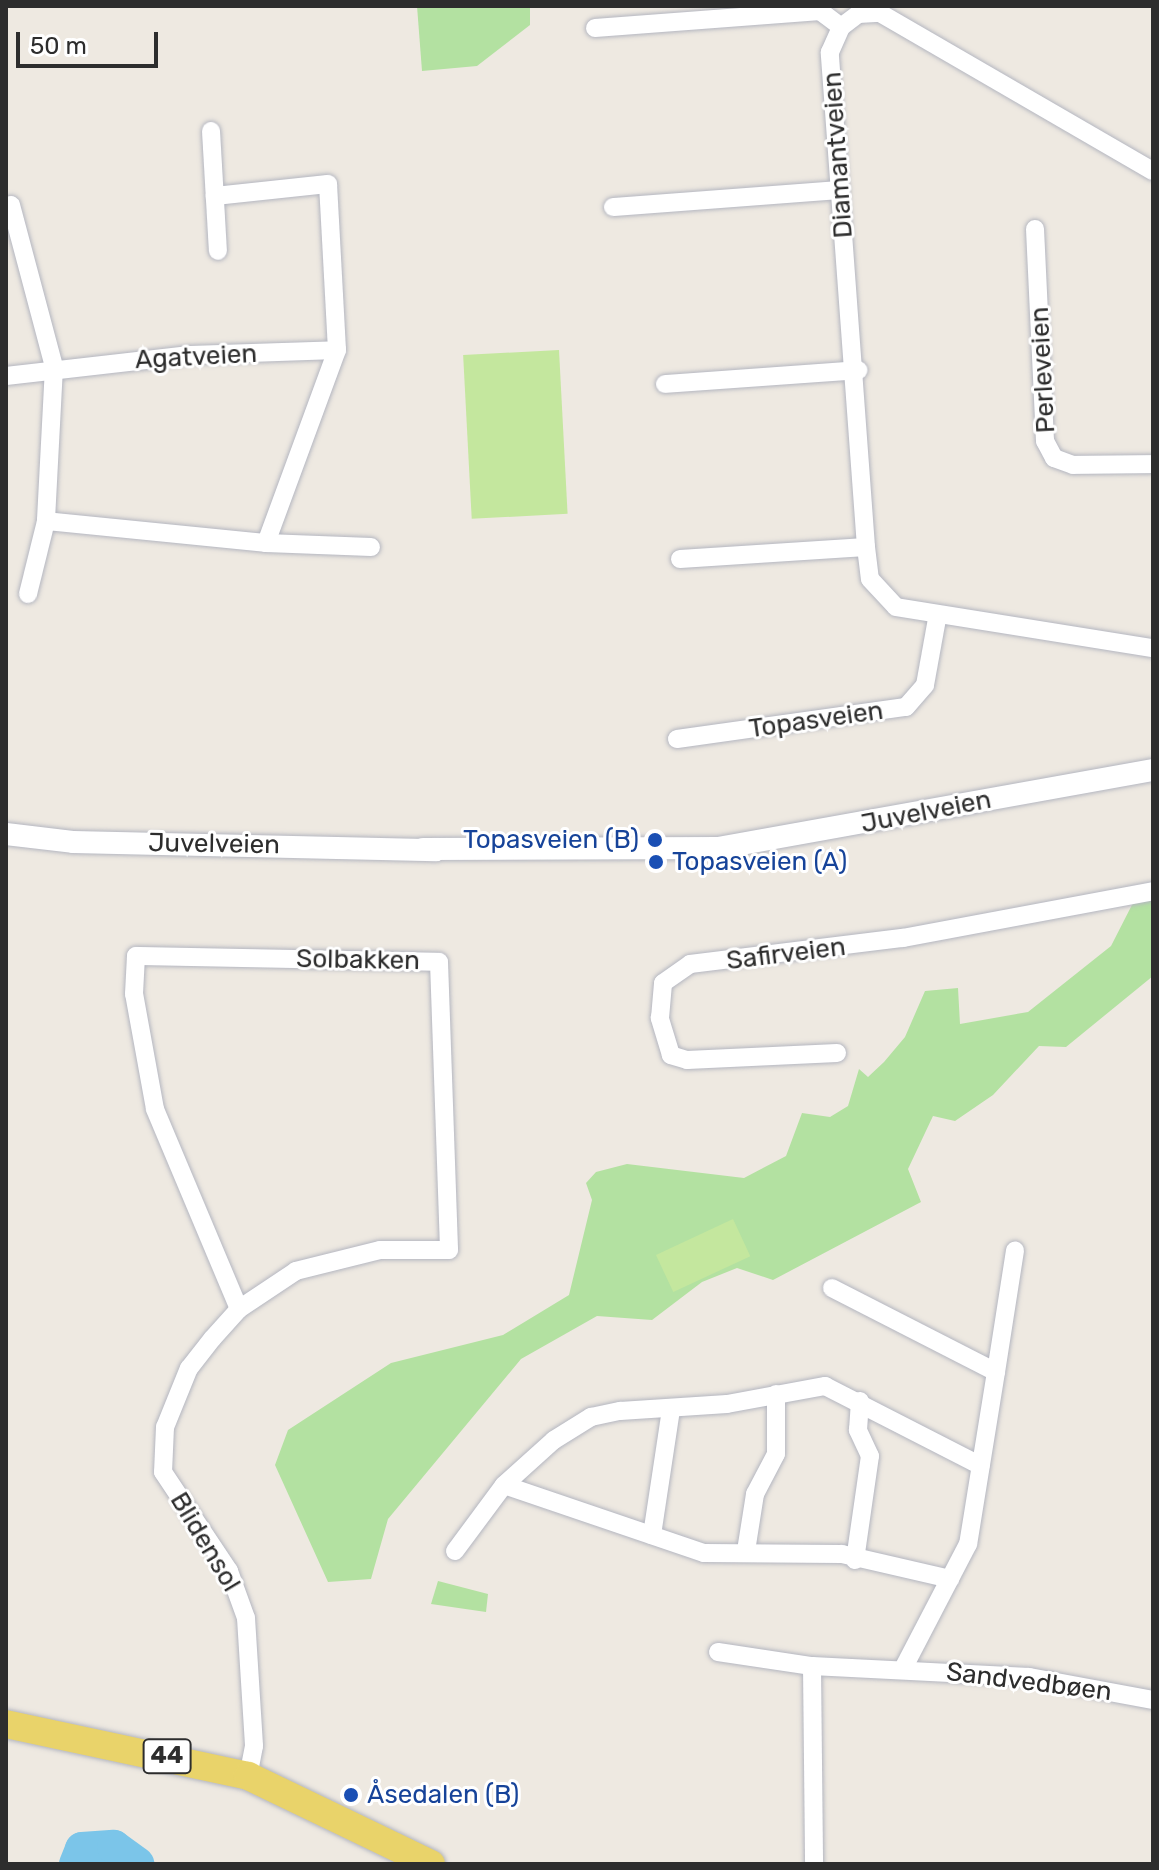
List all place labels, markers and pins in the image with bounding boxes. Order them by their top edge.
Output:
place label: Topasveien (B) [463,824,639,856]
marker: Topasveien (B) [646,831,664,849]
place label: Topasveien (A) [672,846,847,878]
marker: Topasveien (A) [647,853,665,871]
place label: Åsedalen (B) [367,1779,519,1811]
marker: Åsedalen (B) [342,1786,360,1804]

